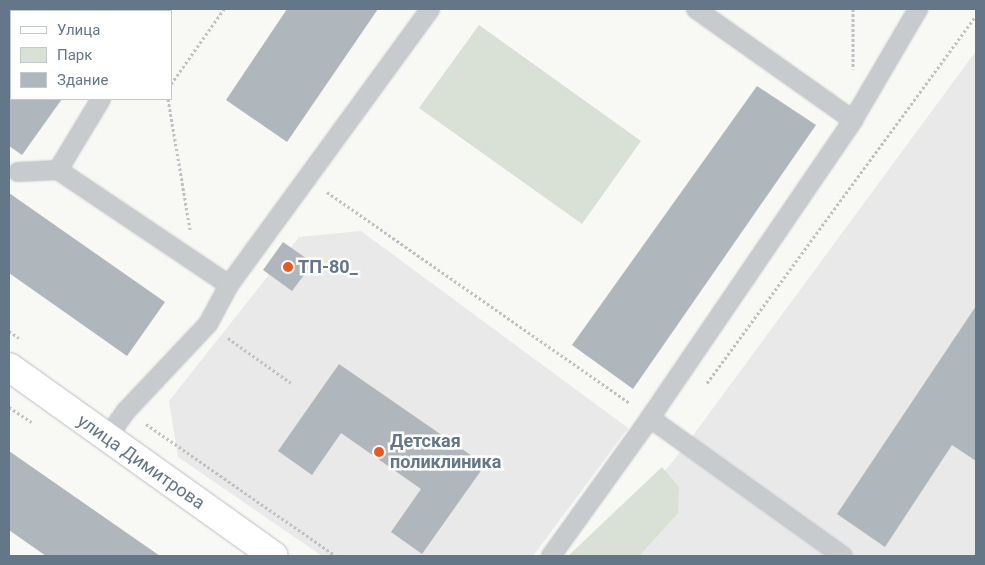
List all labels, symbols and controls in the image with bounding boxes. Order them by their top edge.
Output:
legend [10,10,172,100]
text: Улица [57,21,100,39]
text: Парк [57,46,92,64]
text: Здание [57,71,108,89]
place label: ТП-80_ [298,256,358,278]
marker: ТП-80_ [282,261,294,273]
street label: улица Димитрова [73,410,209,514]
place label: Детская поликлиника [390,431,501,474]
marker: Детская поликлиника [372,445,386,459]

